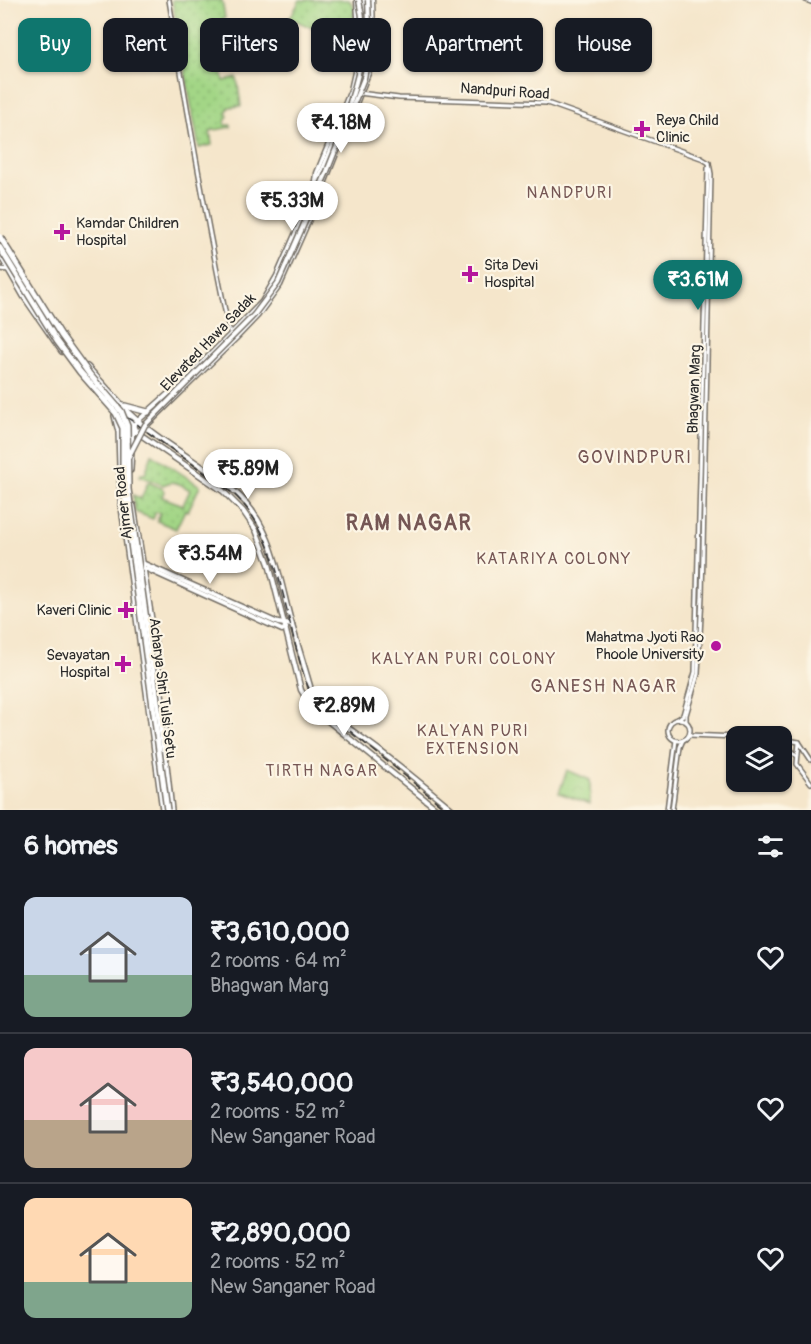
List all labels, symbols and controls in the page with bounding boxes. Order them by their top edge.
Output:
chip: Buy [18,18,91,72]
chip: Rent [103,18,188,72]
chip: Filters [200,18,299,72]
chip: New [311,18,391,72]
chip: Apartment [403,18,543,72]
chip: House [555,18,652,72]
street label: Nandpuri Road [460,79,550,104]
pin: ₹4.18M [292,103,390,154]
text: ₹4.18M [311,110,371,135]
place label: Reya Child Clinic [656,111,719,147]
marker: Reya Child Clinic [633,120,651,138]
pin: ₹5.33M [243,181,341,232]
district label: NANDPURI [526,183,614,203]
text: ₹5.33M [260,188,324,213]
place label: Kamdar Children Hospital [76,214,179,250]
marker: Kamdar Children Hospital [53,223,71,241]
place label: Sita Devi Hospital [484,256,538,292]
pin: ₹3.61M [649,260,747,311]
marker: Sita Devi Hospital [461,265,479,283]
text: ₹3.61M [667,267,729,292]
street label: Elevated Hawa Sadak [157,289,261,395]
street label: Bhagwan Marg [683,344,706,434]
district label: GOVINDPURI [577,446,693,469]
pin: ₹5.89M [199,449,297,500]
text: ₹5.89M [217,456,279,481]
street label: Ajmer Road [110,465,137,541]
district label: RAM NAGAR [346,510,472,537]
pin: ₹3.54M [161,534,259,585]
text: ₹3.54M [178,541,242,566]
district label: KATARIYA COLONY [476,549,632,569]
place label: Kaveri Clinic [36,601,112,620]
marker: Kaveri Clinic [117,601,135,619]
street label: Acharya Shri Tulsi Setu [144,617,181,760]
place label: Mahatma Jyoti Rao Phoole University [586,628,705,664]
marker: Mahatma Jyoti Rao Phoole University [709,639,723,653]
place label: Sevayatan Hospital [46,646,110,682]
district label: KALYAN PURI COLONY [371,649,557,669]
marker: Sevayatan Hospital [114,655,132,673]
district label: GANESH NAGAR [531,675,677,698]
pin: ₹2.89M [295,686,393,737]
text: ₹2.89M [313,693,375,718]
district label: KALYAN PURI EXTENSION [417,721,529,759]
map controls [726,726,792,792]
button: layers [726,726,792,792]
district label: TIRTH NAGAR [265,761,379,781]
text: 6 homes [24,830,118,862]
icon: filters [754,830,787,863]
text: ₹3,610,000 [210,916,350,948]
icon: home [72,921,144,993]
icon: heart [754,941,787,974]
text: 2 rooms · 64 m² [210,948,347,973]
text: Bhagwan Marg [210,973,329,998]
text: ₹3,540,000 [210,1067,354,1099]
icon: home [72,1072,144,1144]
icon: heart [754,1092,787,1125]
text: 2 rooms · 52 m² [210,1099,346,1124]
text: New Sanganer Road [210,1124,376,1149]
text: ₹2,890,000 [210,1217,351,1249]
icon: home [72,1222,144,1294]
icon: heart [754,1242,787,1275]
text: 2 rooms · 52 m² [210,1249,346,1274]
text: New Sanganer Road [210,1274,376,1299]

